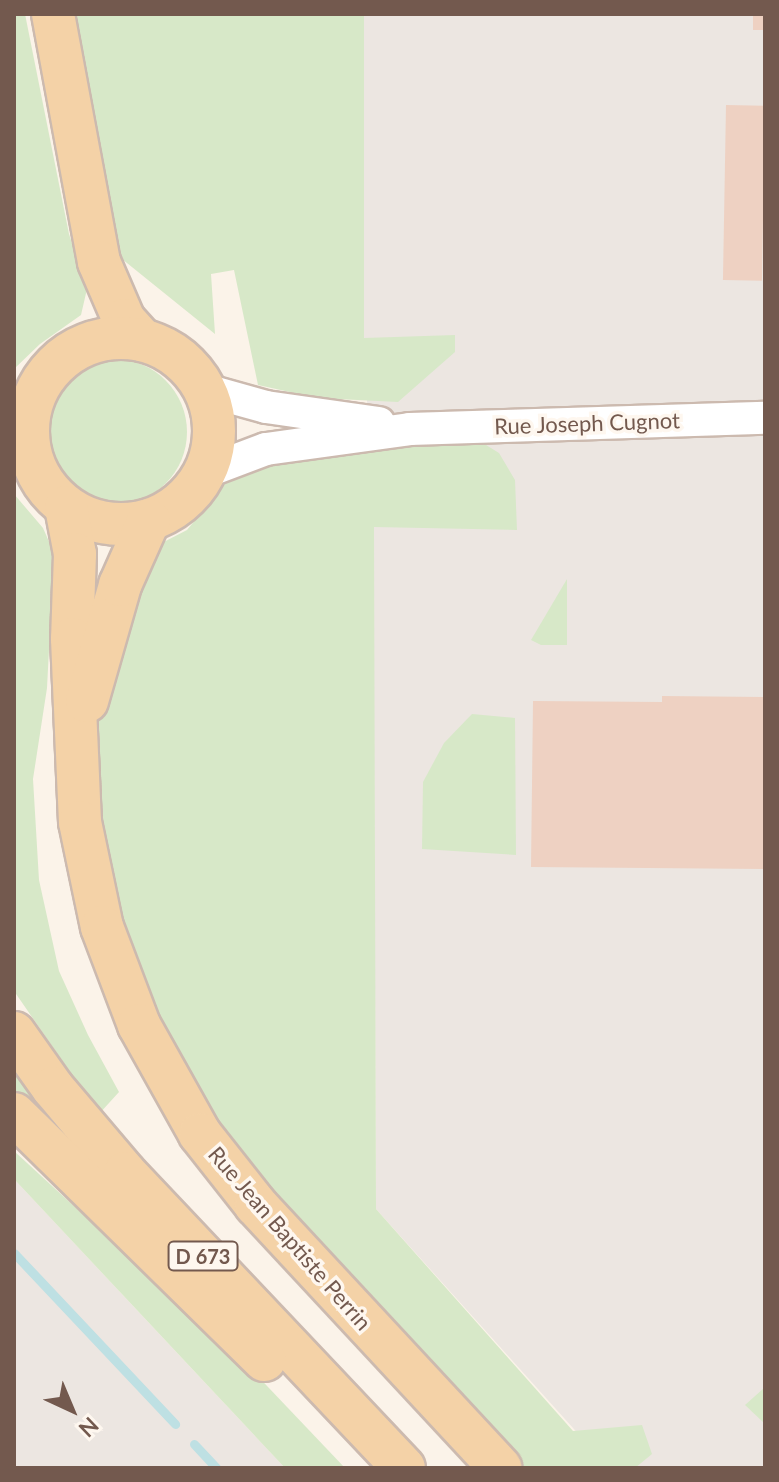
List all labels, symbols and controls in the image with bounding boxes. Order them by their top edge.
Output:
street label: Rue Joseph Cugnot [493,407,681,439]
street label: Rue Jean Baptiste Perrin [203,1141,377,1335]
road number: D 673 [167,1240,239,1272]
north arrow [32,1370,112,1450]
text: N [74,1412,105,1443]

